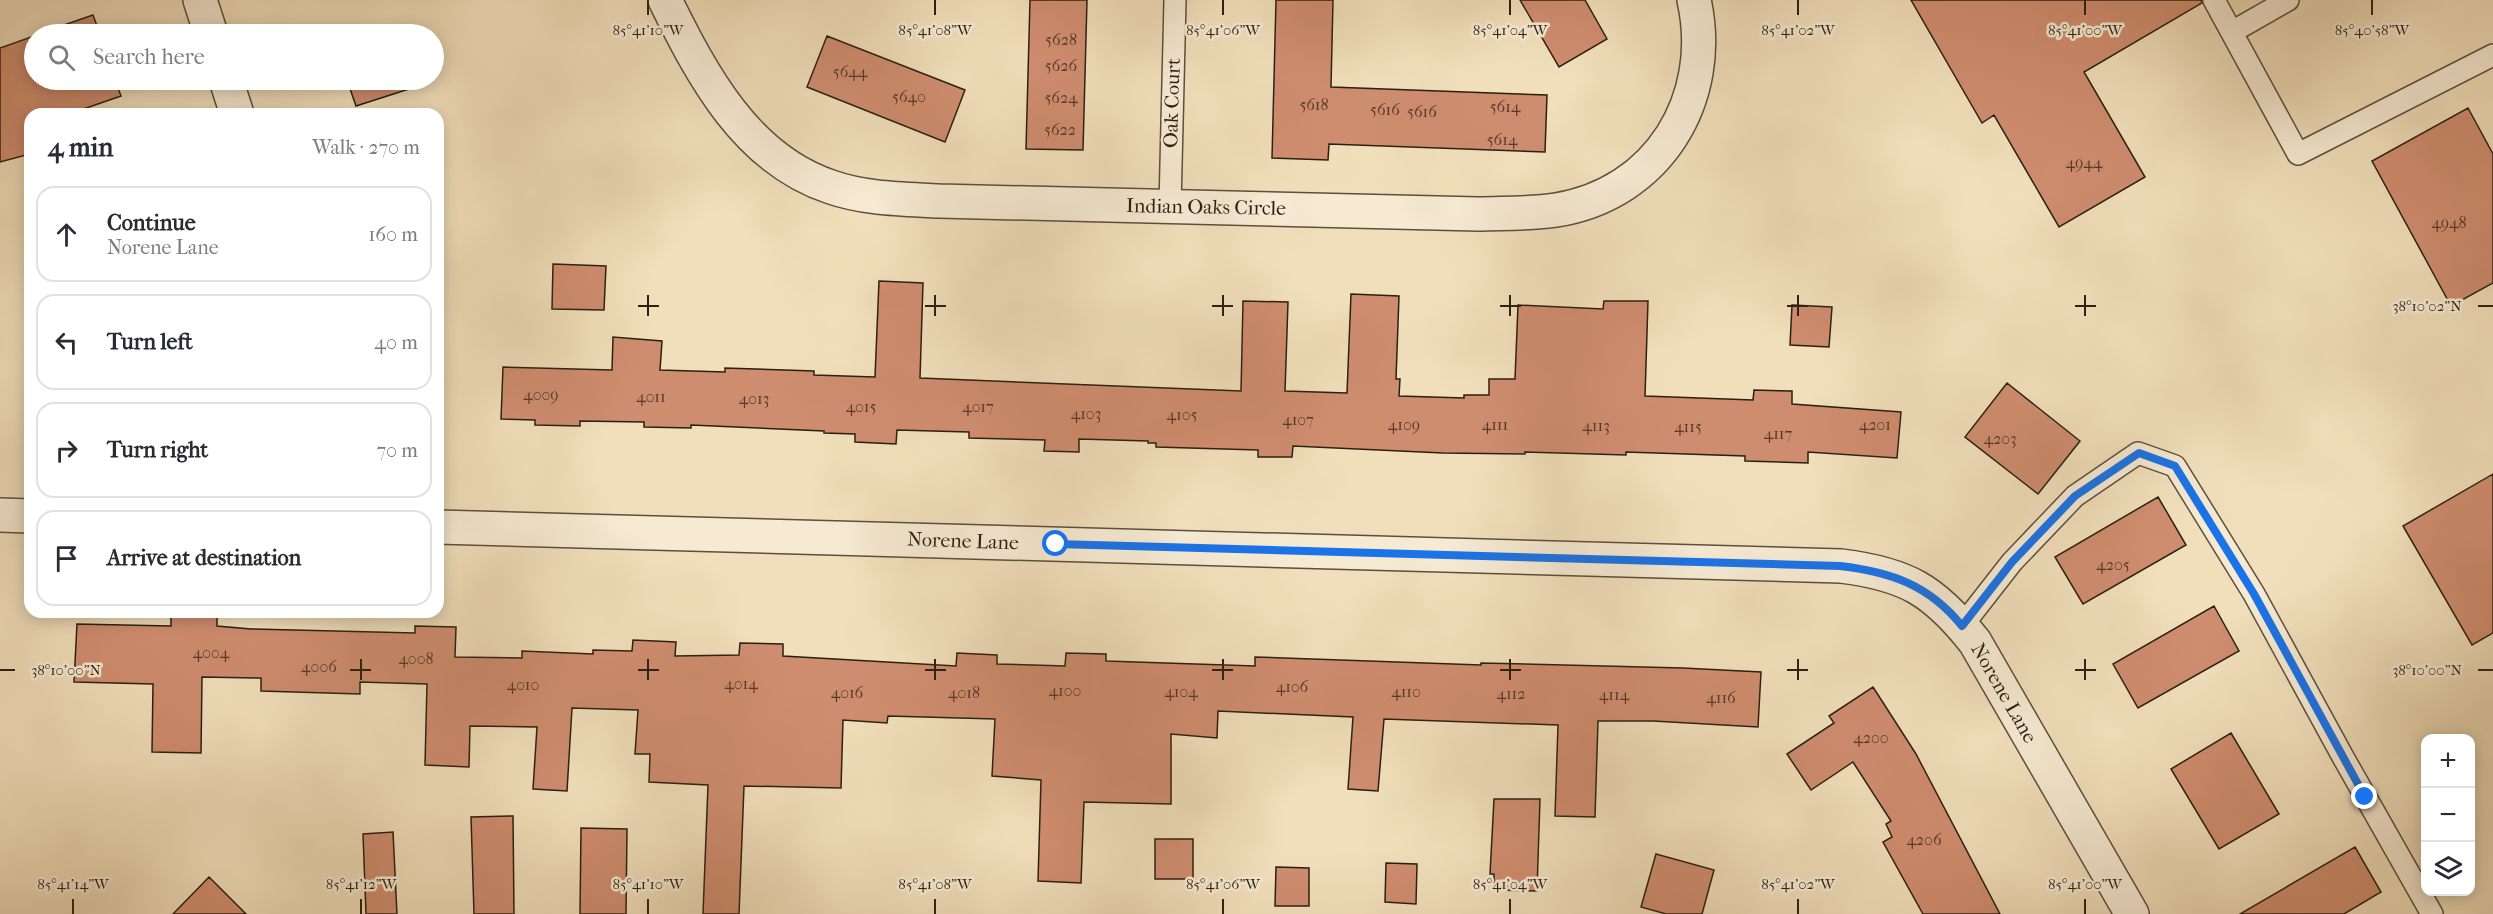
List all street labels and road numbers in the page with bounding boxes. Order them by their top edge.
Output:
street label: Oak Court [1159,58,1185,148]
street label: Indian Oaks Circle [1126,194,1286,220]
street label: Norene Lane [907,528,1019,554]
street label: Norene Lane [1966,639,2042,747]

